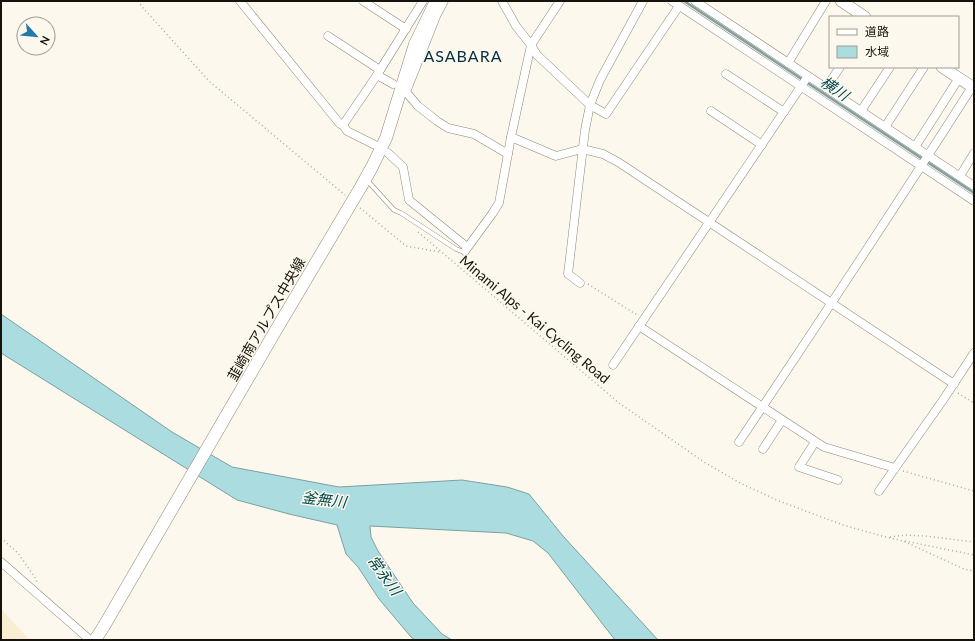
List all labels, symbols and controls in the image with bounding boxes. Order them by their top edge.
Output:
north arrow [16,16,56,56]
legend [829,16,959,68]
text: 道路 [865,24,889,39]
text: N [38,34,53,47]
text: 水域 [865,44,889,59]
district label: ASABARA [423,46,503,65]
water label: 横川 [818,72,854,105]
street label: Minami Alps - Kai Cycling Road [457,251,613,387]
street label: 韮崎南アルプス中央線 [224,254,308,384]
water label: 釜無川 [301,487,349,511]
water label: 常永川 [364,552,407,600]

